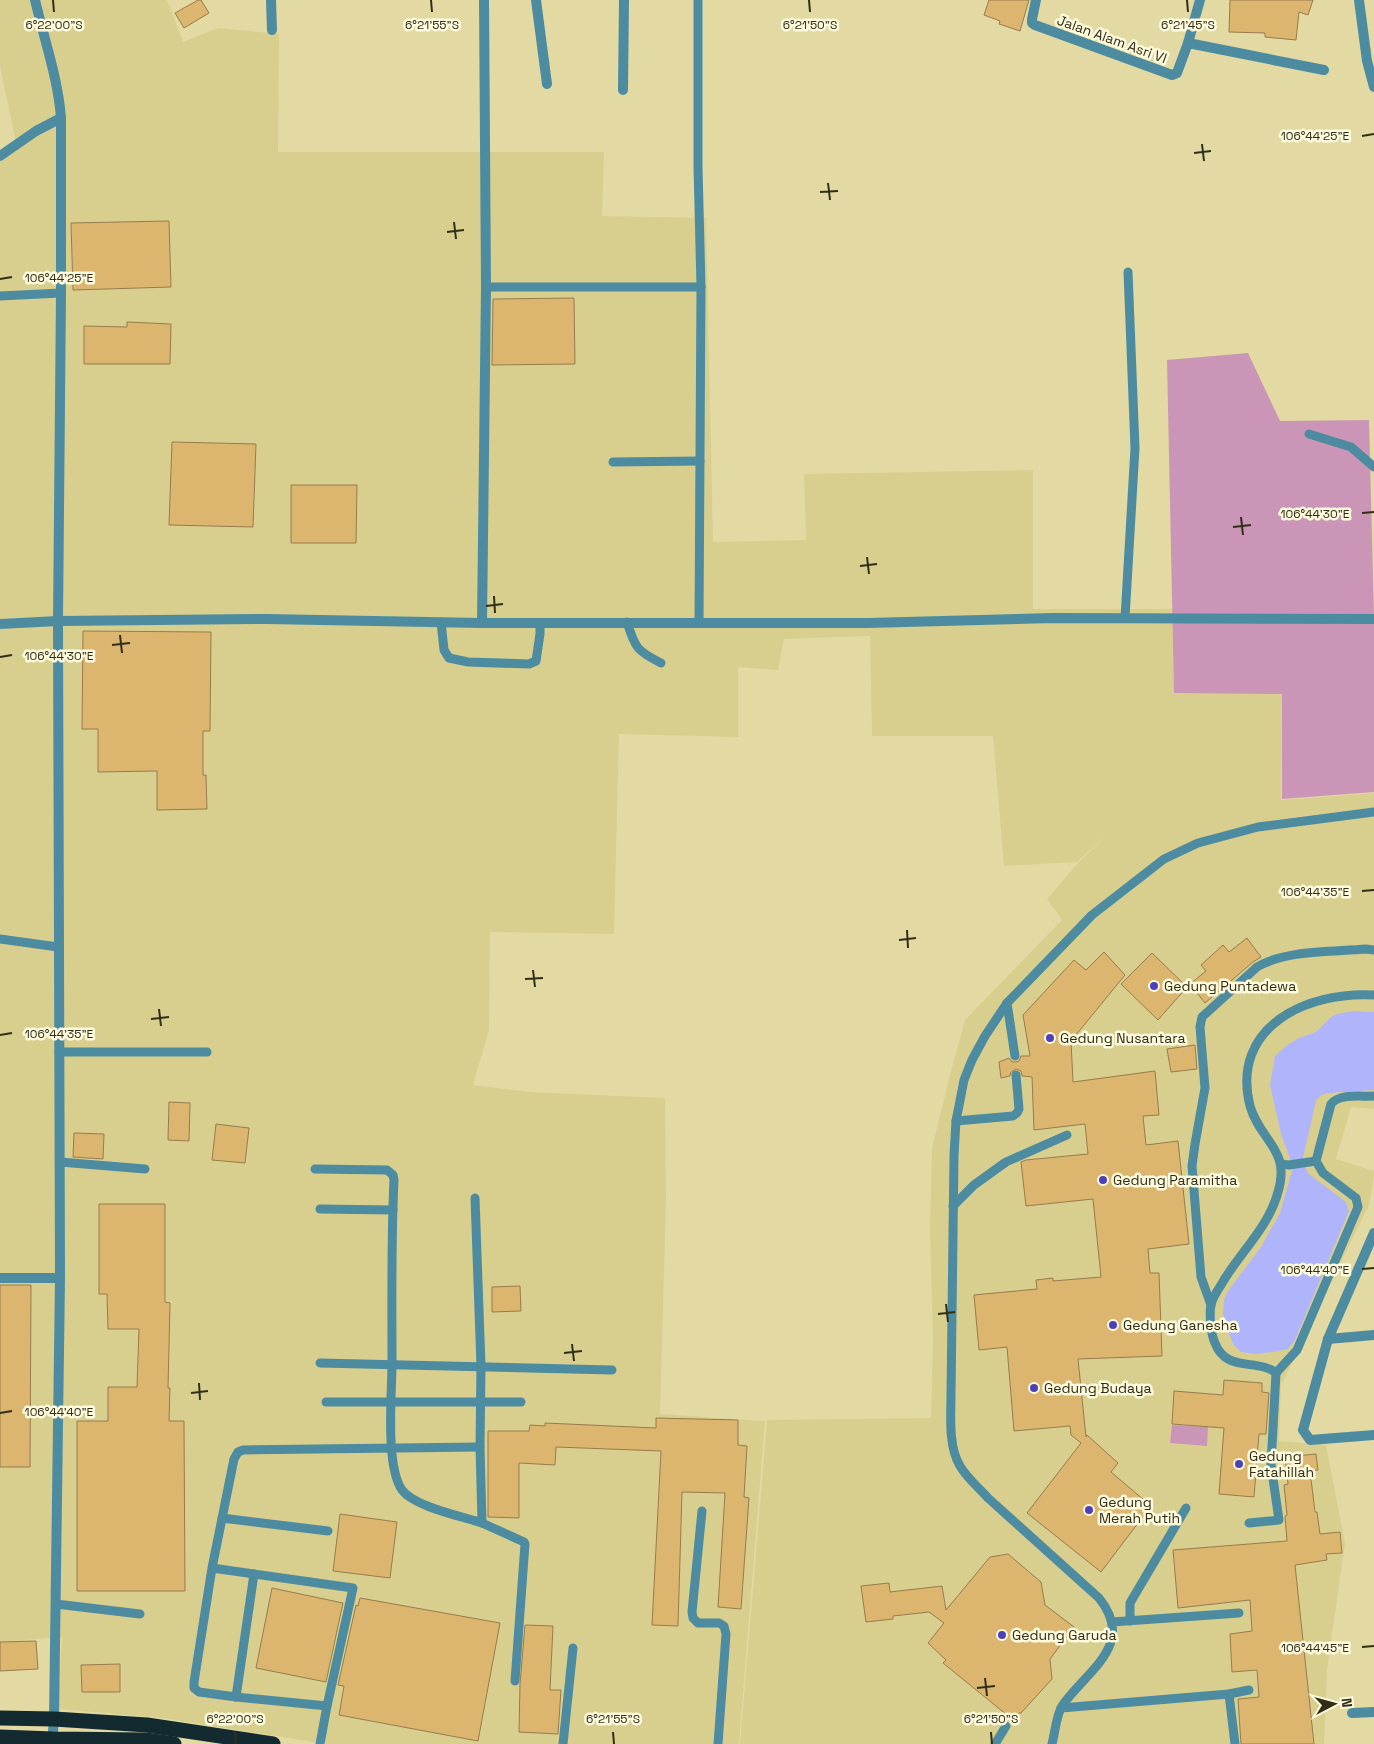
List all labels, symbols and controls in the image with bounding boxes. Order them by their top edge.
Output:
street label: Jalan Alam Asri VI [1055,11,1169,67]
text: 6°22'00"S [25,17,83,33]
text: 6°21'55"S [405,17,459,33]
text: 6°21'50"S [783,17,837,33]
text: 6°21'45"S [1161,17,1215,33]
text: 106°44'25"E [1281,128,1349,144]
text: 106°44'25"E [25,270,93,286]
text: 106°44'30"E [1280,506,1350,522]
text: 106°44'30"E [24,648,94,664]
text: 106°44'35"E [1281,884,1349,900]
place label: Gedung Puntadewa [1164,977,1296,995]
marker: Gedung Puntadewa [1148,980,1160,992]
text: 106°44'35"E [25,1026,93,1042]
place label: Gedung Nusantara [1060,1029,1185,1047]
marker: Gedung Nusantara [1044,1032,1056,1044]
place label: Gedung Paramitha [1113,1171,1237,1189]
marker: Gedung Paramitha [1097,1174,1109,1186]
text: 106°44'40"E [1281,1262,1350,1278]
place label: Gedung Ganesha [1123,1316,1237,1334]
marker: Gedung Ganesha [1107,1319,1119,1331]
place label: Gedung Budaya [1044,1379,1152,1397]
marker: Gedung Budaya [1028,1382,1040,1394]
text: 106°44'40"E [25,1404,94,1420]
place label: Gedung Fatahillah [1249,1447,1314,1481]
marker: Gedung Fatahillah [1233,1458,1245,1470]
place label: Gedung Merah Putih [1099,1493,1180,1527]
marker: Gedung Merah Putih [1083,1504,1095,1516]
place label: Gedung Garuda [1012,1626,1116,1644]
marker: Gedung Garuda [996,1629,1008,1641]
text: 106°44'45"E [1281,1640,1349,1656]
north arrow [1309,1679,1359,1729]
text: N [1337,1697,1356,1708]
text: 6°22'00"S [206,1711,264,1727]
text: 6°21'55"S [586,1711,640,1727]
text: 6°21'50"S [964,1711,1018,1727]

